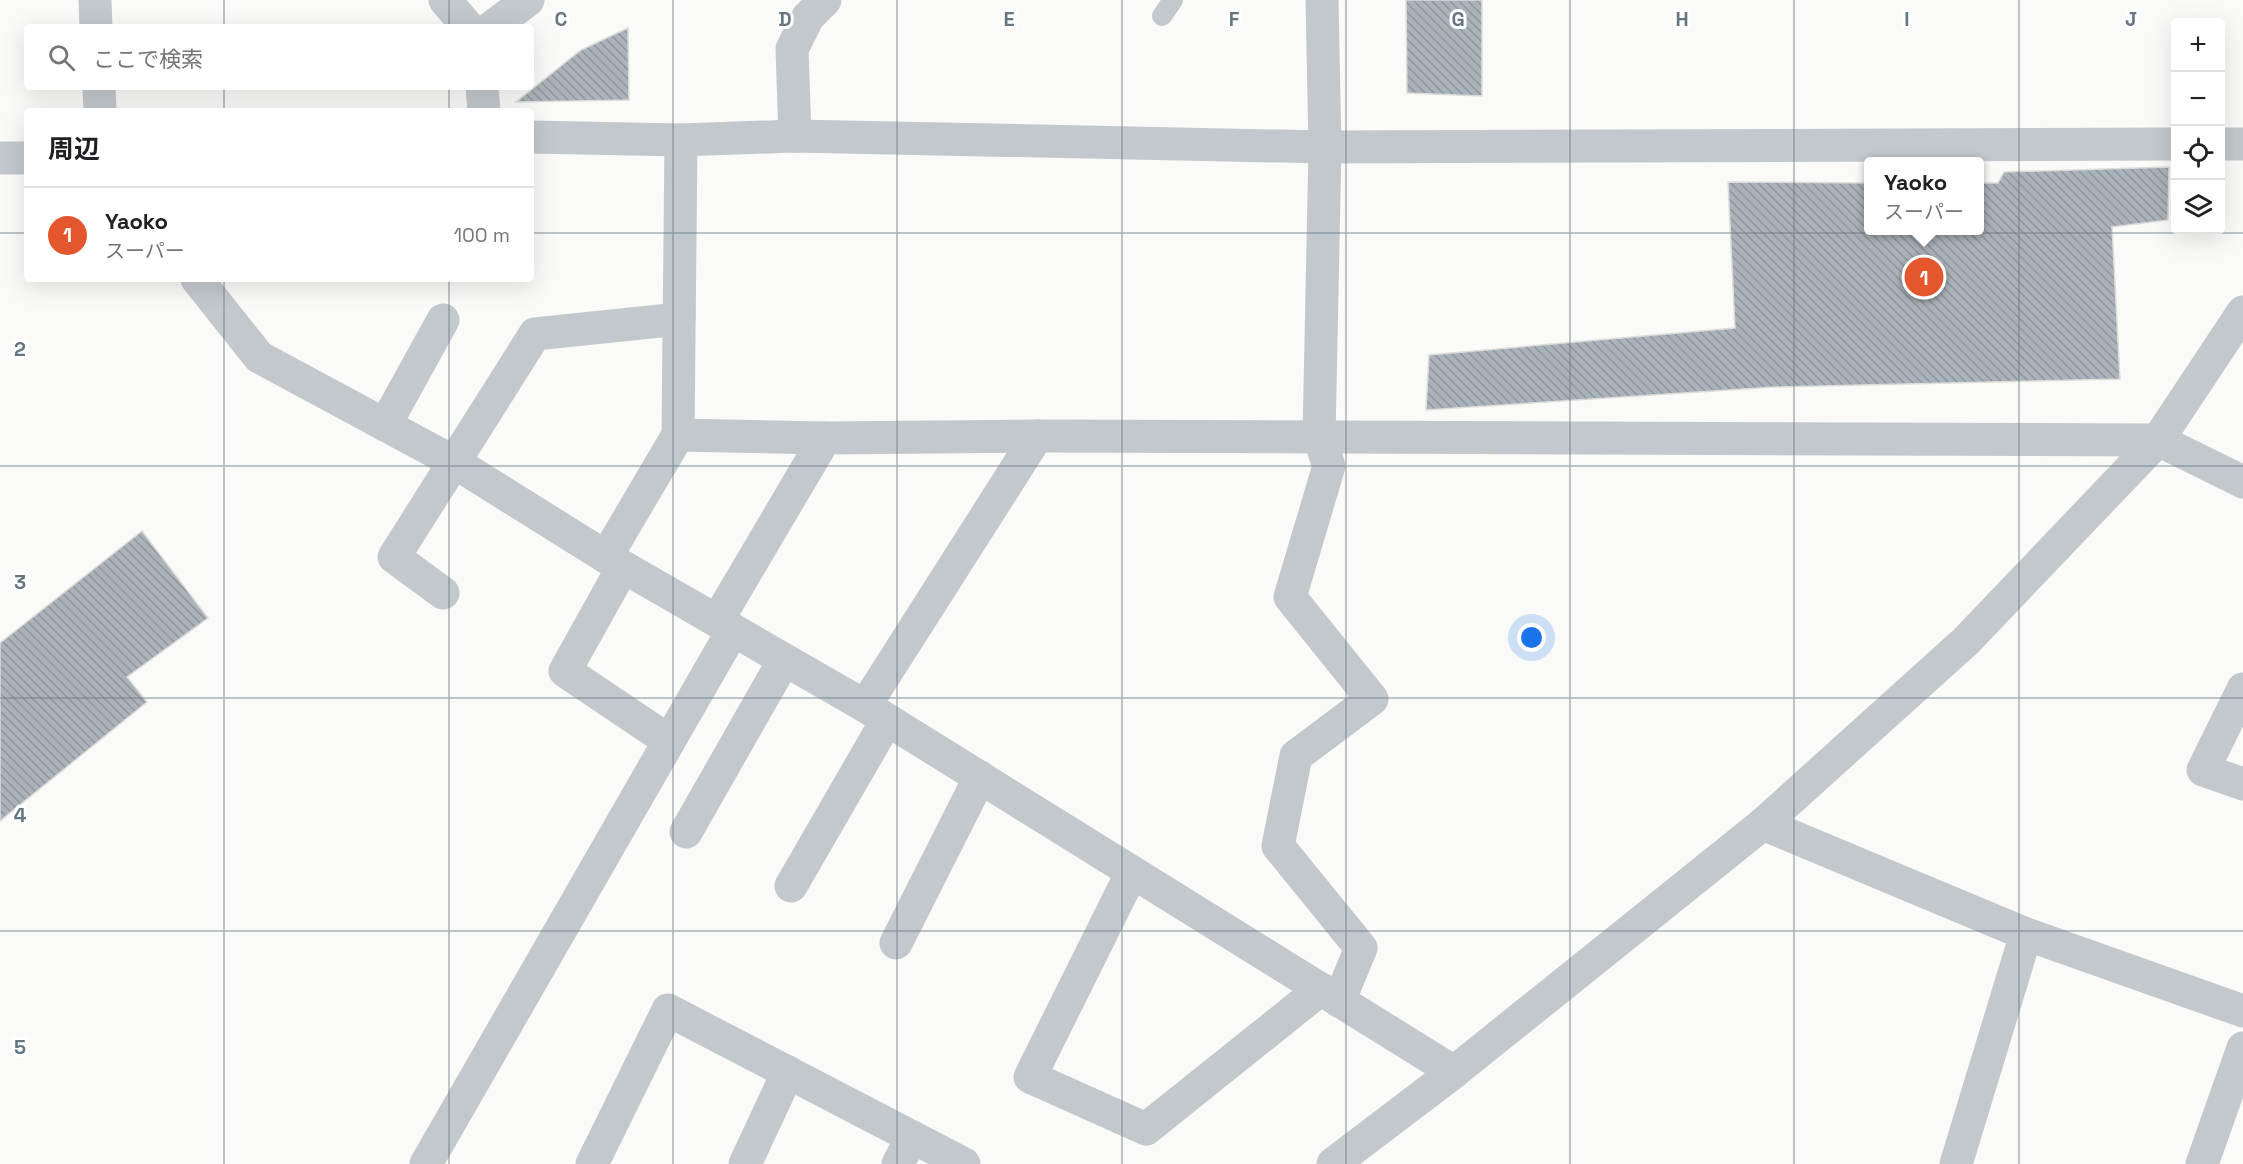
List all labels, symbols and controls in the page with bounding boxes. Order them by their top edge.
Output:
text: C [555,6,568,32]
text: D [778,6,792,32]
text: E [1003,6,1015,32]
text: F [1229,6,1240,32]
text: G [1451,6,1465,32]
text: H [1675,6,1689,32]
text: I [1904,6,1910,32]
text: J [2125,6,2137,32]
map controls [2171,18,2225,234]
button: + [2171,18,2225,72]
search box [24,24,534,90]
icon: search [45,41,78,74]
text: ここで検索 [93,45,203,73]
button: − [2171,72,2225,126]
button: locate [2171,126,2225,180]
text: 周辺 [48,132,100,166]
popup [1864,157,1984,235]
text: Yaoko [1884,168,1947,196]
button: layers [2171,180,2225,234]
text: スーパー [1884,199,1964,225]
text: Yaoko [105,207,168,235]
text: 1 [63,222,72,248]
text: 100 m [454,222,510,248]
text: スーパー [105,238,185,264]
pin: 1 [1904,254,1944,300]
text: 2 [14,336,26,362]
text: 3 [14,569,26,595]
your location [1517,623,1546,652]
text: 4 [14,802,27,828]
text: 5 [14,1034,26,1060]

